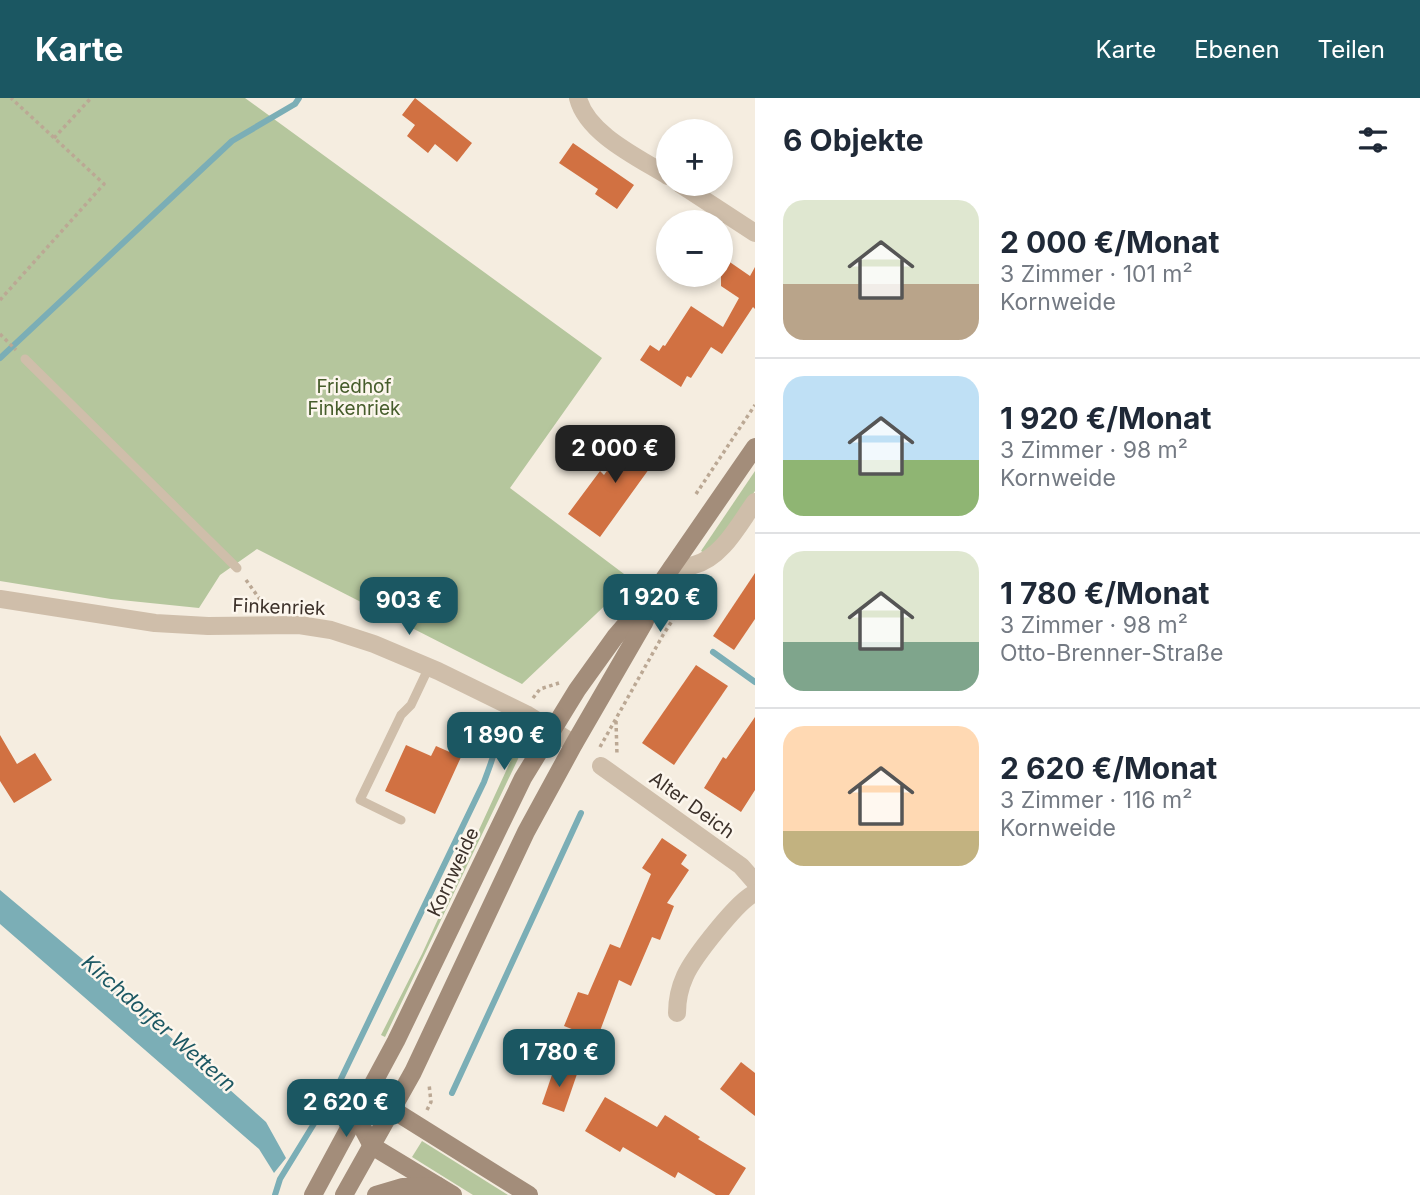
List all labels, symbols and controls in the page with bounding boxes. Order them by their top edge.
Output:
text: Karte [35,29,123,69]
text: Karte [1096,35,1156,64]
text: Ebenen [1194,35,1280,64]
text: Teilen [1318,35,1385,64]
map controls [656,119,733,287]
button: + [656,119,733,196]
icon: filters [1354,121,1392,159]
text: 6 Objekte [783,122,924,158]
button: − [656,210,733,287]
text: 2 000 €/Monat [1000,224,1219,260]
icon: home [839,228,923,312]
text: 3 Zimmer · 101 m² [1000,260,1193,288]
text: Kornweide [1000,288,1116,316]
park label: Friedhof Finkenriek [308,375,401,420]
text: 1 920 €/Monat [1000,400,1211,436]
icon: home [839,404,923,488]
pin: 2 000 € [550,426,680,485]
text: 2 000 € [571,434,659,462]
text: 3 Zimmer · 98 m² [1000,436,1188,464]
text: Kornweide [1000,464,1116,492]
pin: 1 920 € [595,574,725,634]
text: 1 780 €/Monat [1000,575,1210,611]
pin: 903 € [360,578,458,637]
icon: home [839,579,923,663]
text: 1 920 € [619,583,701,611]
text: 903 € [376,586,442,614]
street label: Finkenriek [232,594,326,620]
text: 3 Zimmer · 98 m² [1000,611,1188,639]
text: Otto-Brenner-Straße [1000,639,1223,667]
pin: 1 890 € [439,712,569,772]
text: 1 890 € [463,721,545,749]
text: 2 620 €/Monat [1000,750,1217,786]
icon: home [839,754,923,838]
street label: Alter Deich [645,767,739,843]
text: 3 Zimmer · 116 m² [1000,786,1192,814]
text: Kornweide [1000,814,1116,842]
street label: Kornweide [422,824,484,920]
water label: Kirchdorfer Wettern [77,949,241,1097]
pin: 1 780 € [494,1030,624,1089]
text: 1 780 € [519,1038,599,1066]
pin: 2 620 € [281,1080,411,1139]
text: 2 620 € [303,1088,389,1116]

